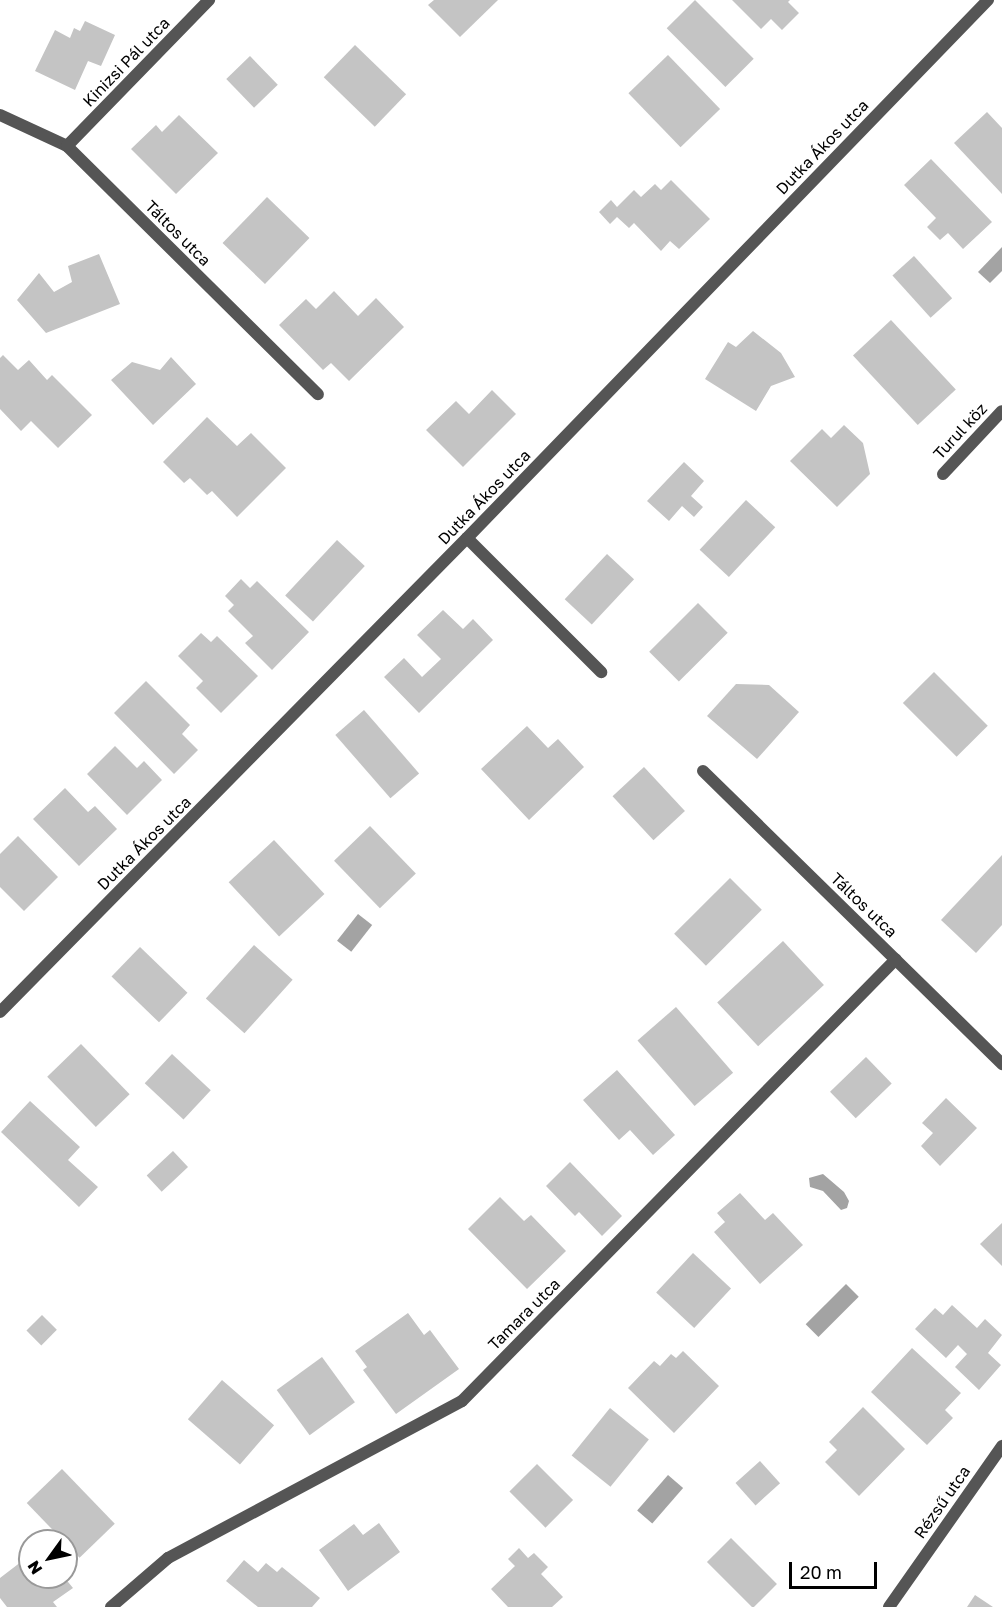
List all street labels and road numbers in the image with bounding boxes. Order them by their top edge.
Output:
street label: Kinizsi Pál utca [79,13,173,111]
street label: Dutka Ákos utca [772,96,872,198]
street label: Táltos utca [141,196,215,270]
street label: Turul köz [929,399,991,463]
street label: Dutka Ákos utca [434,446,534,548]
street label: Dutka Ákos utca [93,792,195,894]
street label: Táltos utca [827,869,901,941]
street label: Tamara utca [484,1274,564,1354]
street label: Rézsű utca [910,1462,974,1542]

